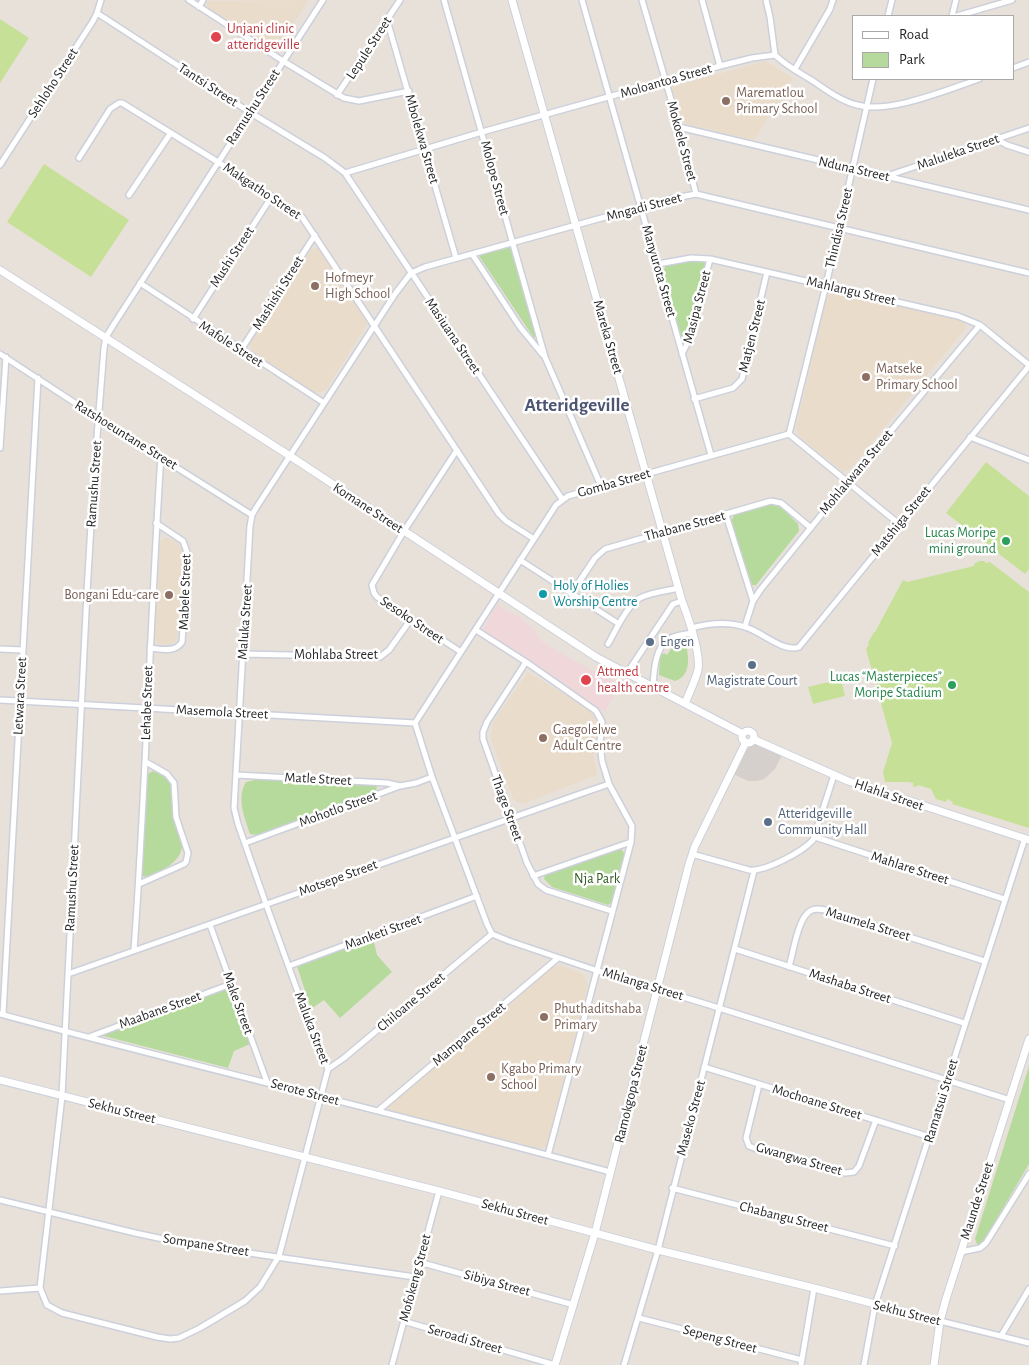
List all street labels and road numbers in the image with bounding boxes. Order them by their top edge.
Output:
street label: Lepule Street [342,13,396,83]
street label: Sehloho Street [24,45,82,121]
street label: Tantsi Street [175,59,241,111]
street label: Moloantoa Street [618,60,714,102]
street label: Ramushu Street [222,66,284,148]
street label: Mbolekwa Street [401,92,443,186]
street label: Mokoele Street [663,99,701,183]
street label: Maluleka Street [915,130,1001,174]
street label: Molope Street [477,139,513,217]
street label: Nduna Street [817,153,891,185]
street label: Makgatho Street [220,159,304,223]
street label: Thindisa Street [822,186,856,270]
street label: Mngadi Street [605,189,683,225]
street label: Mushi Street [206,223,258,291]
street label: Manyurota Street [638,223,680,319]
street label: Mashishi Street [249,253,307,333]
street label: Masipa Street [679,269,715,345]
street label: Mahlangu Street [805,273,897,309]
street label: Masiuana Street [421,295,485,377]
street label: Mareka Street [589,298,627,376]
street label: Matjen Street [735,298,769,374]
street label: Mafole Street [196,317,266,371]
street label: Ratshoeuntane Street [71,397,181,473]
street label: Mohlakwana Street [816,426,896,518]
street label: Ramushu Street [83,440,105,528]
street label: Gomba Street [576,465,652,501]
street label: Komane Street [330,479,406,537]
street label: Matshiga Street [867,482,935,560]
street label: Thabane Street [643,507,727,545]
street label: Mabele Street [175,554,195,630]
street label: Maluka Street [234,584,256,660]
street label: Sesoko Street [377,593,447,647]
street label: Mohlaba Street [294,647,378,663]
street label: Letwara Street [10,657,30,735]
street label: Lehabe Street [137,665,157,741]
street label: Masemola Street [175,701,269,723]
street label: Matle Street [284,769,352,789]
street label: Thage Street [487,773,527,843]
street label: Hlahla Street [852,775,926,815]
street label: Mohotlo Street [297,787,379,831]
street label: Ramushu Street [61,844,83,932]
street label: Mahlare Street [869,848,951,888]
street label: Motsepe Street [296,856,380,900]
street label: Maumela Street [824,903,912,945]
street label: Manketi Street [342,910,424,954]
street label: Mhlanga Street [601,964,685,1004]
street label: Mashaba Street [807,965,893,1007]
street label: Make Street [219,969,257,1037]
street label: Chiloane Street [374,969,448,1035]
street label: Maabane Street [117,987,203,1033]
street label: Maluka Street [291,990,333,1066]
street label: Mampane Street [429,998,509,1070]
street label: Ramokgopa Street [611,1043,651,1145]
street label: Ramatsui Street [920,1057,962,1145]
street label: Serote Street [269,1075,341,1109]
street label: Maseko Street [673,1078,709,1158]
street label: Mochoane Street [770,1080,864,1124]
street label: Sekhu Street [87,1095,157,1127]
street label: Gwangwa Street [754,1139,844,1179]
street label: Maunde Street [957,1160,997,1242]
street label: Sekhu Street [480,1195,550,1229]
street label: Chabangu Street [738,1198,830,1236]
street label: Sompane Street [162,1230,250,1260]
street label: Mofokeng Street [395,1232,435,1324]
street label: Sibiya Street [462,1266,532,1300]
street label: Sekhu Street [872,1297,942,1329]
street label: Seroadi Street [426,1320,504,1358]
street label: Sepeng Street [681,1321,759,1357]

